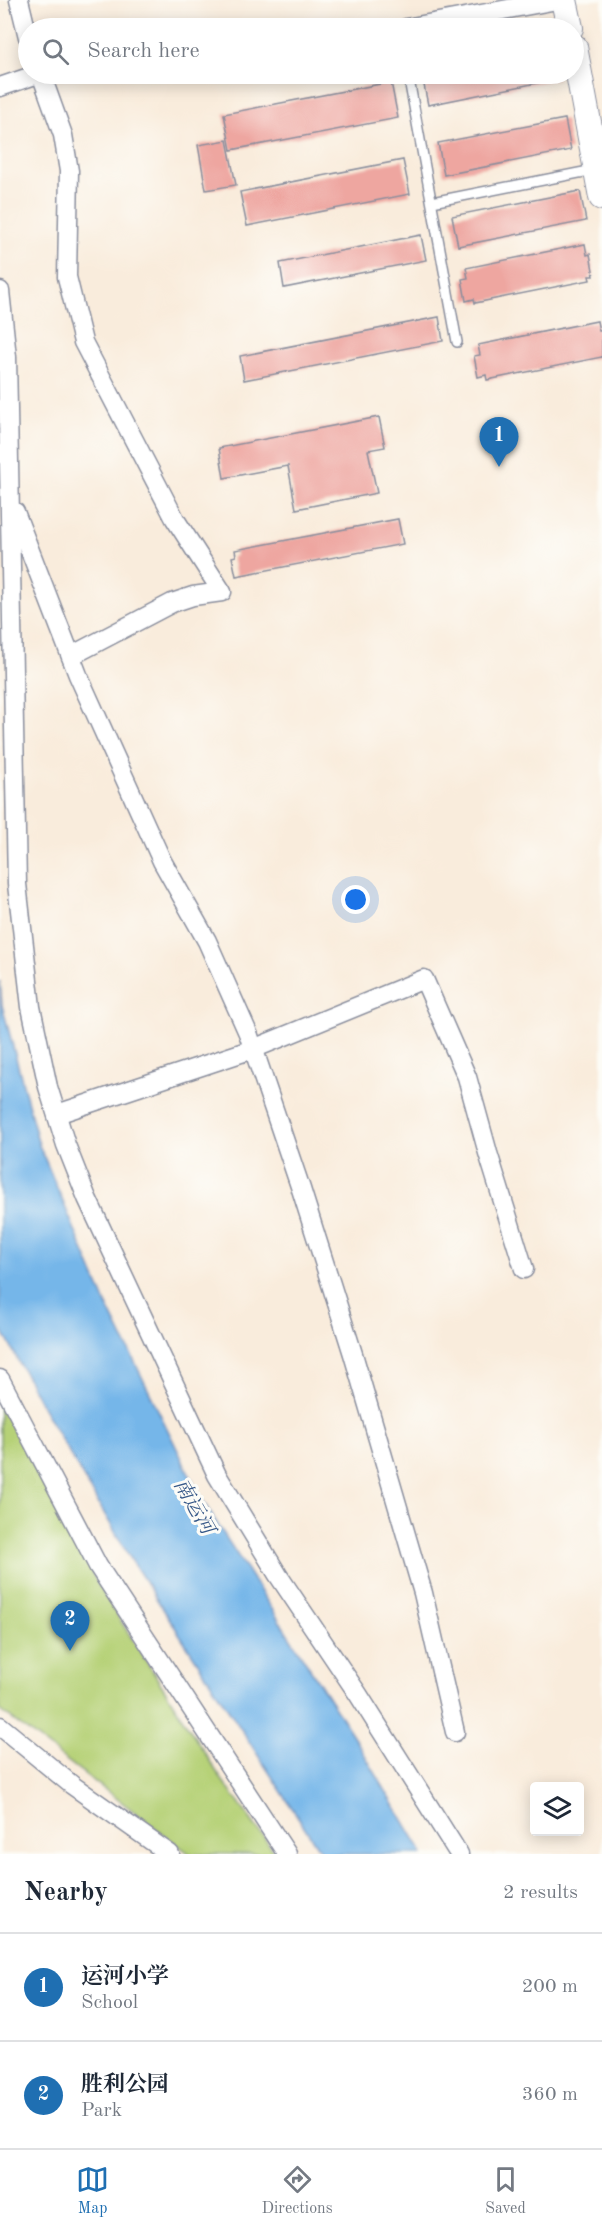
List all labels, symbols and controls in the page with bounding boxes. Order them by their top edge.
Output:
search box [18,18,584,84]
icon: search [39,35,72,68]
text: Search here [87,40,200,62]
pin: 1 [480,418,518,467]
your location [341,885,370,914]
water label: 南运河 [169,1475,220,1541]
pin: 2 [50,1602,90,1651]
map controls [530,1782,584,1836]
button: layers [530,1782,584,1836]
text: Nearby [24,1880,108,1906]
text: 2 results [503,1883,578,1903]
text: 运河小学 [81,1966,169,1988]
text: 1 [38,1977,49,1997]
text: 200 m [522,1977,578,1997]
text: School [81,1993,138,2013]
text: 胜利公园 [81,2074,169,2096]
text: 2 [38,2085,49,2105]
text: 360 m [522,2085,578,2105]
text: Park [81,2101,122,2121]
tab: Map [76,2163,109,2219]
tab: Directions [262,2163,333,2219]
tab: Saved [485,2163,526,2219]

